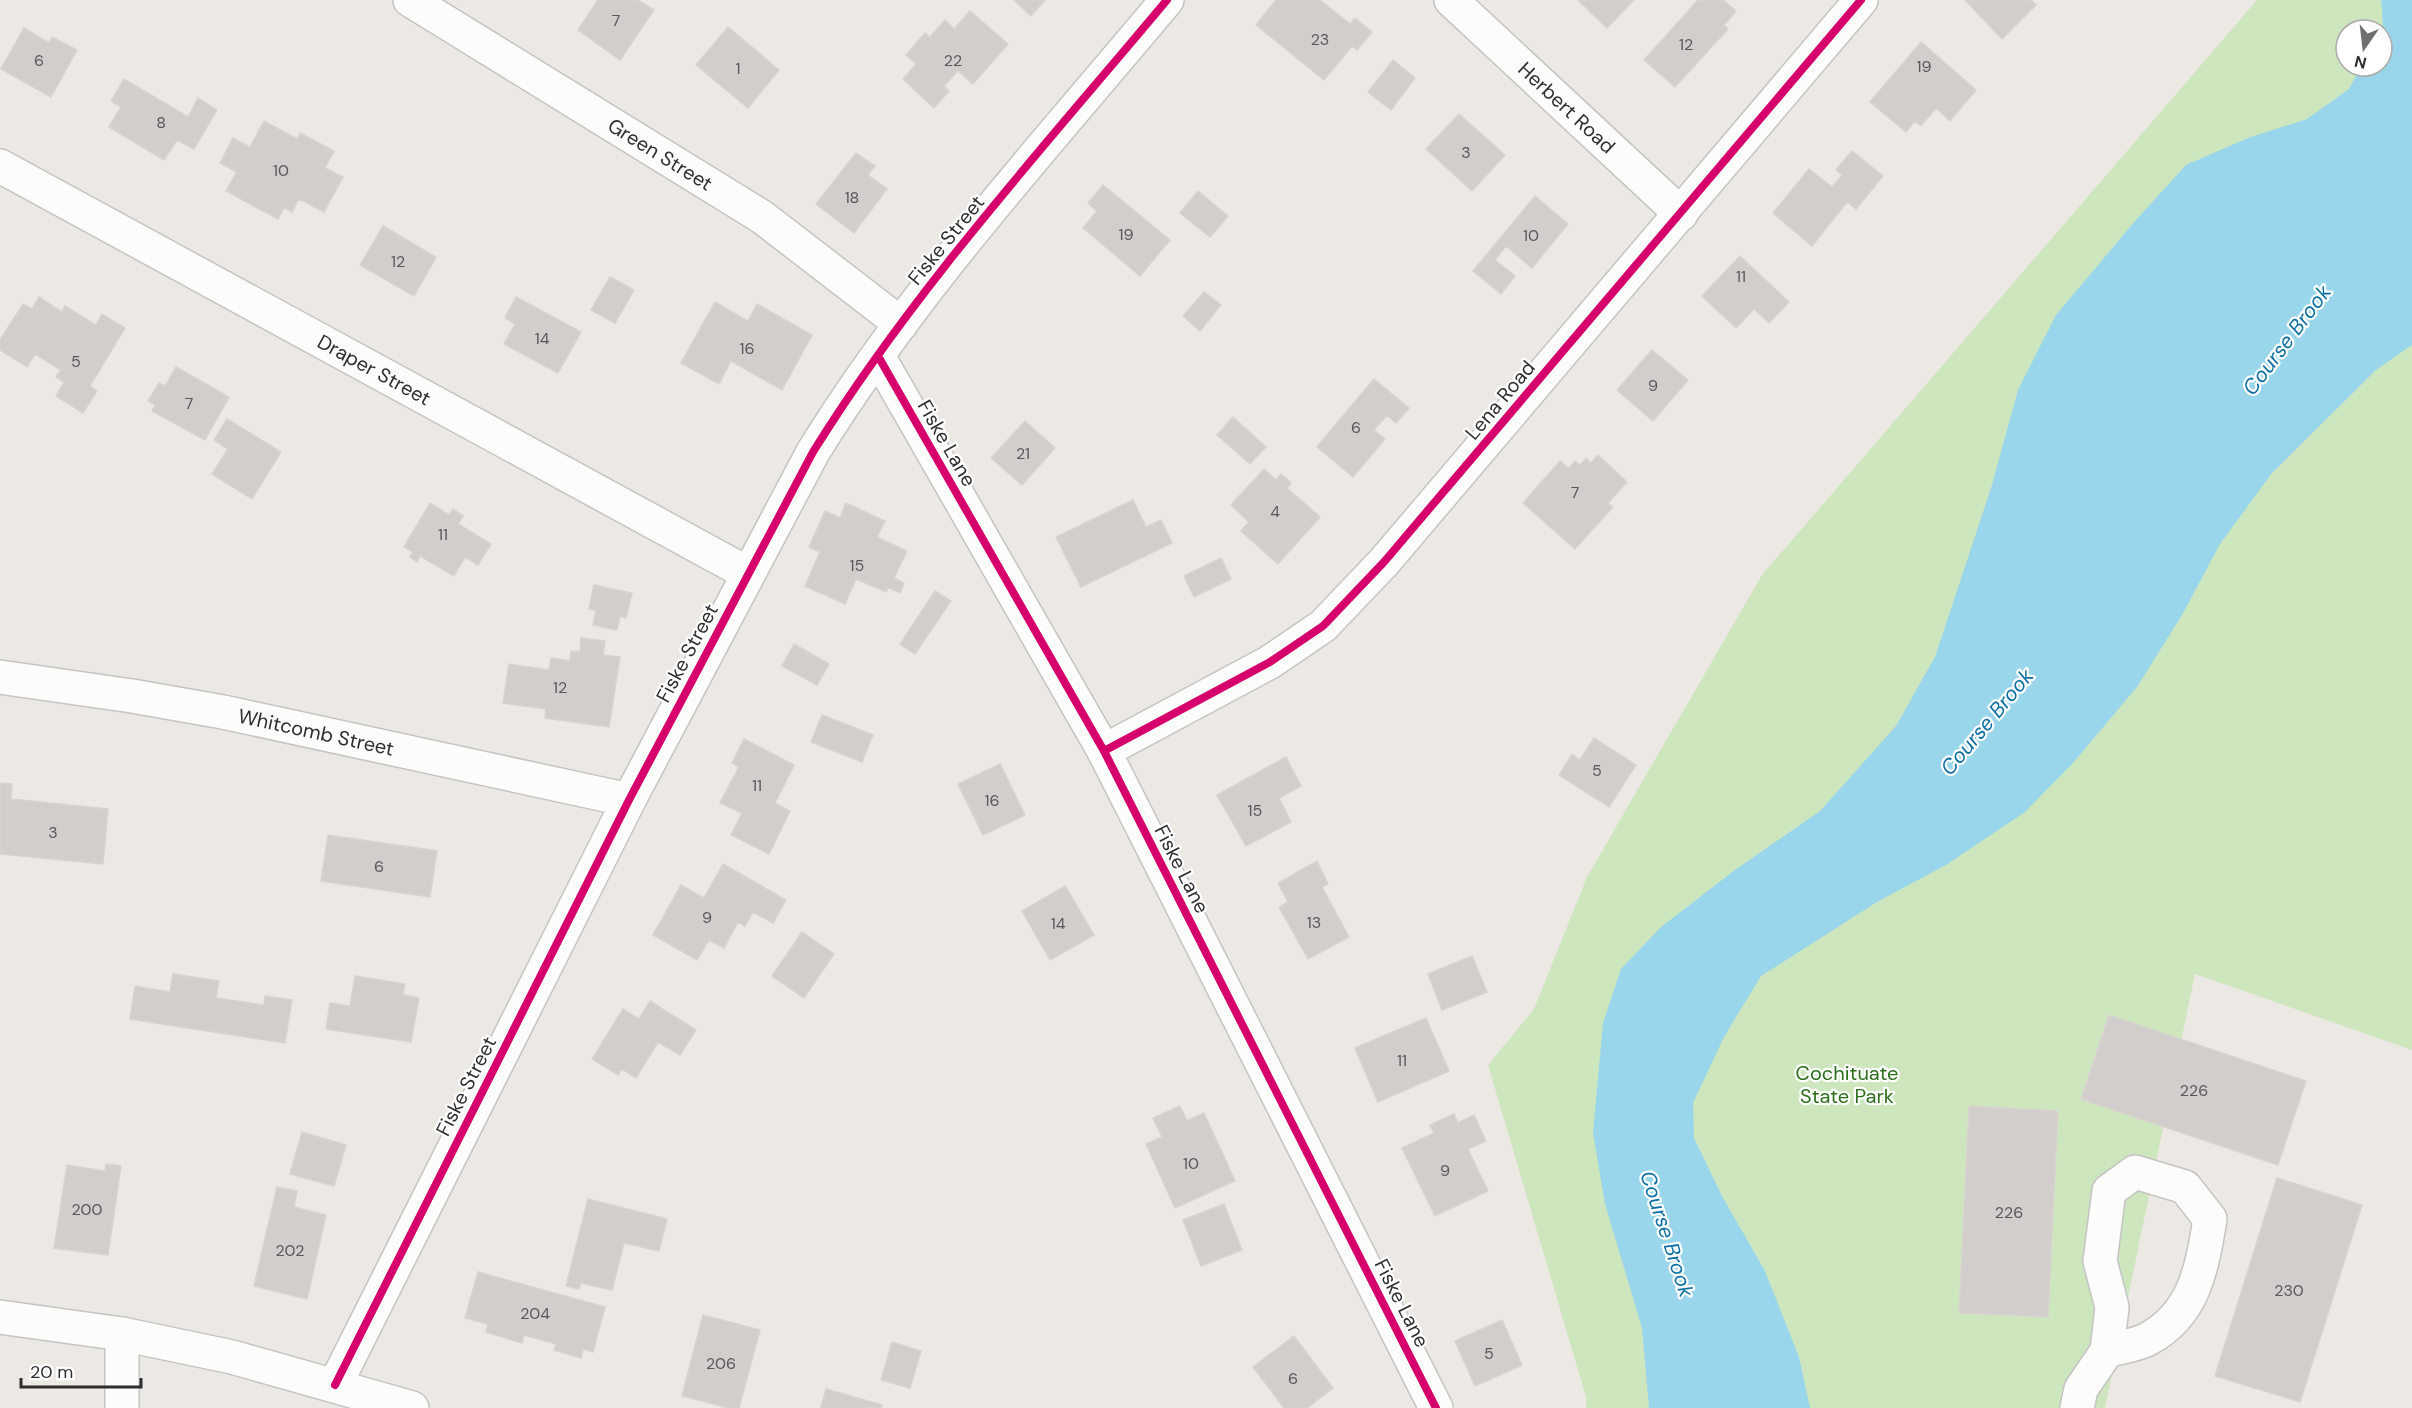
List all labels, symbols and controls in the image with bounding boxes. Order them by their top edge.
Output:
house number: 7 [612,10,620,31]
north arrow [2334,18,2394,78]
house number: 23 [1311,29,1329,50]
house number: 12 [1679,34,1693,55]
house number: 6 [34,50,44,71]
house number: 22 [944,50,962,71]
text: N [2352,50,2369,74]
street label: Herbert Road [1513,56,1621,159]
house number: 19 [1916,56,1932,77]
house number: 1 [736,58,741,79]
house number: 8 [156,112,166,133]
street label: Green Street [603,112,718,197]
house number: 3 [1461,142,1471,163]
house number: 10 [273,160,289,181]
house number: 18 [845,187,859,208]
street label: Fiske Street [902,190,990,290]
house number: 19 [1118,224,1134,245]
house number: 10 [1523,225,1539,246]
house number: 12 [391,251,405,272]
house number: 11 [1736,266,1746,287]
water label: Course Brook [2236,279,2338,401]
street label: Draper Street [313,328,436,411]
house number: 14 [535,328,550,349]
house number: 16 [739,338,755,359]
house number: 5 [71,351,81,372]
street label: Lena Road [1459,355,1541,445]
house number: 9 [1648,375,1658,396]
house number: 7 [185,393,193,414]
street label: Fiske Lane [912,395,982,491]
house number: 6 [1351,417,1361,438]
house number: 21 [1016,443,1030,464]
house number: 7 [1571,482,1579,503]
house number: 4 [1270,501,1280,522]
house number: 11 [438,524,448,545]
house number: 15 [850,555,864,576]
street label: Fiske Street [650,599,724,707]
water label: Course Brook [1934,663,2040,781]
house number: 12 [553,677,567,698]
street label: Whitcomb Street [236,703,397,762]
house number: 5 [1592,760,1602,781]
house number: 11 [752,775,762,796]
house number: 16 [984,790,1000,811]
house number: 15 [1248,800,1262,821]
street label: Fiske Lane [1149,820,1215,918]
house number: 3 [48,822,58,843]
house number: 6 [374,856,384,877]
house number: 9 [702,907,712,928]
house number: 13 [1307,912,1321,933]
house number: 14 [1051,913,1066,934]
street label: Fiske Street [430,1032,502,1140]
house number: 11 [1397,1050,1407,1071]
park label: Cochituate State Park [1796,1060,1898,1109]
house number: 226 [2180,1080,2208,1101]
house number: 10 [1183,1153,1199,1174]
house number: 9 [1440,1160,1450,1181]
water label: Course Brook [1633,1167,1701,1301]
house number: 200 [72,1199,103,1220]
house number: 226 [1995,1202,2023,1223]
house number: 202 [275,1240,305,1261]
street label: Fiske Lane [1369,1254,1435,1352]
house number: 230 [2274,1280,2304,1301]
house number: 204 [520,1303,550,1324]
house number: 5 [1484,1343,1494,1364]
scale bar [21,1351,141,1389]
house number: 206 [706,1353,736,1374]
text: 20 m [30,1360,73,1384]
house number: 6 [1288,1368,1298,1389]

